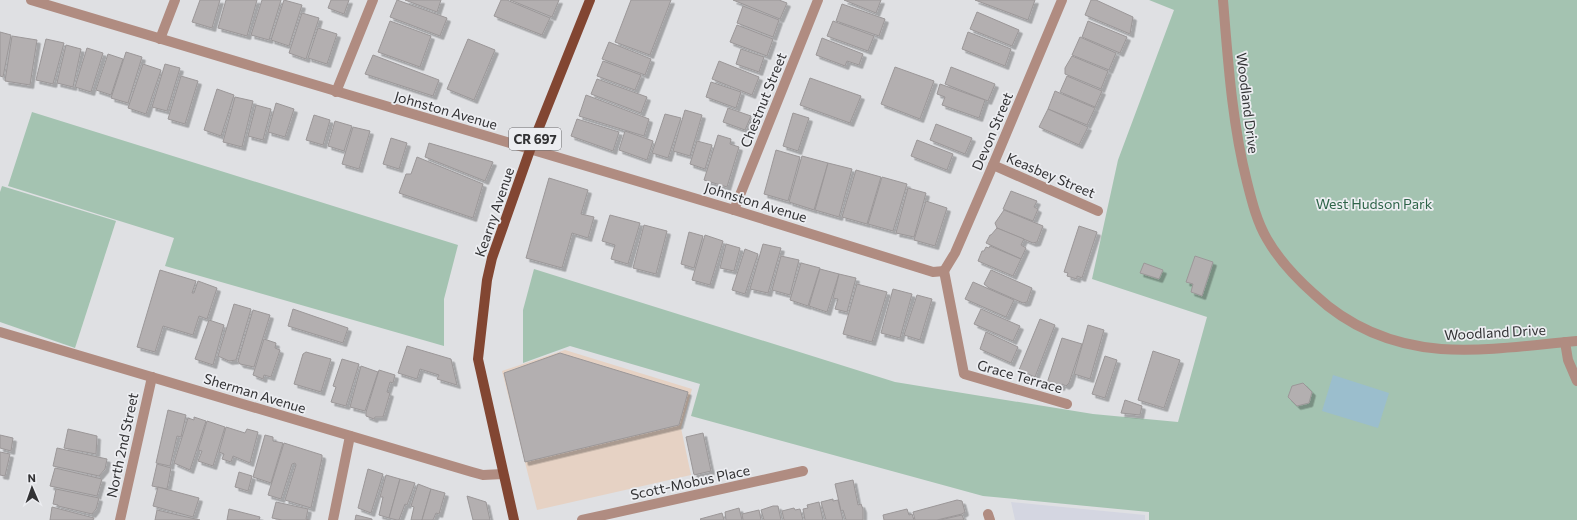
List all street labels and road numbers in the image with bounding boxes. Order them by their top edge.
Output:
street label: Chestnut Street [736,50,790,150]
street label: Woodland Drive [1233,52,1263,154]
street label: Johnston Avenue [393,87,499,133]
street label: Devon Street [968,89,1016,173]
road number: CR 697 [509,128,561,150]
street label: Keasbey Street [1004,149,1098,201]
street label: Kearny Avenue [471,165,517,259]
street label: Johnston Avenue [703,178,809,226]
street label: Woodland Drive [1444,321,1546,343]
street label: Grace Terrace [975,356,1065,396]
street label: Sherman Avenue [202,369,308,417]
street label: North 2nd Street [103,391,141,499]
street label: Scott-Mobus Place [629,461,751,503]

